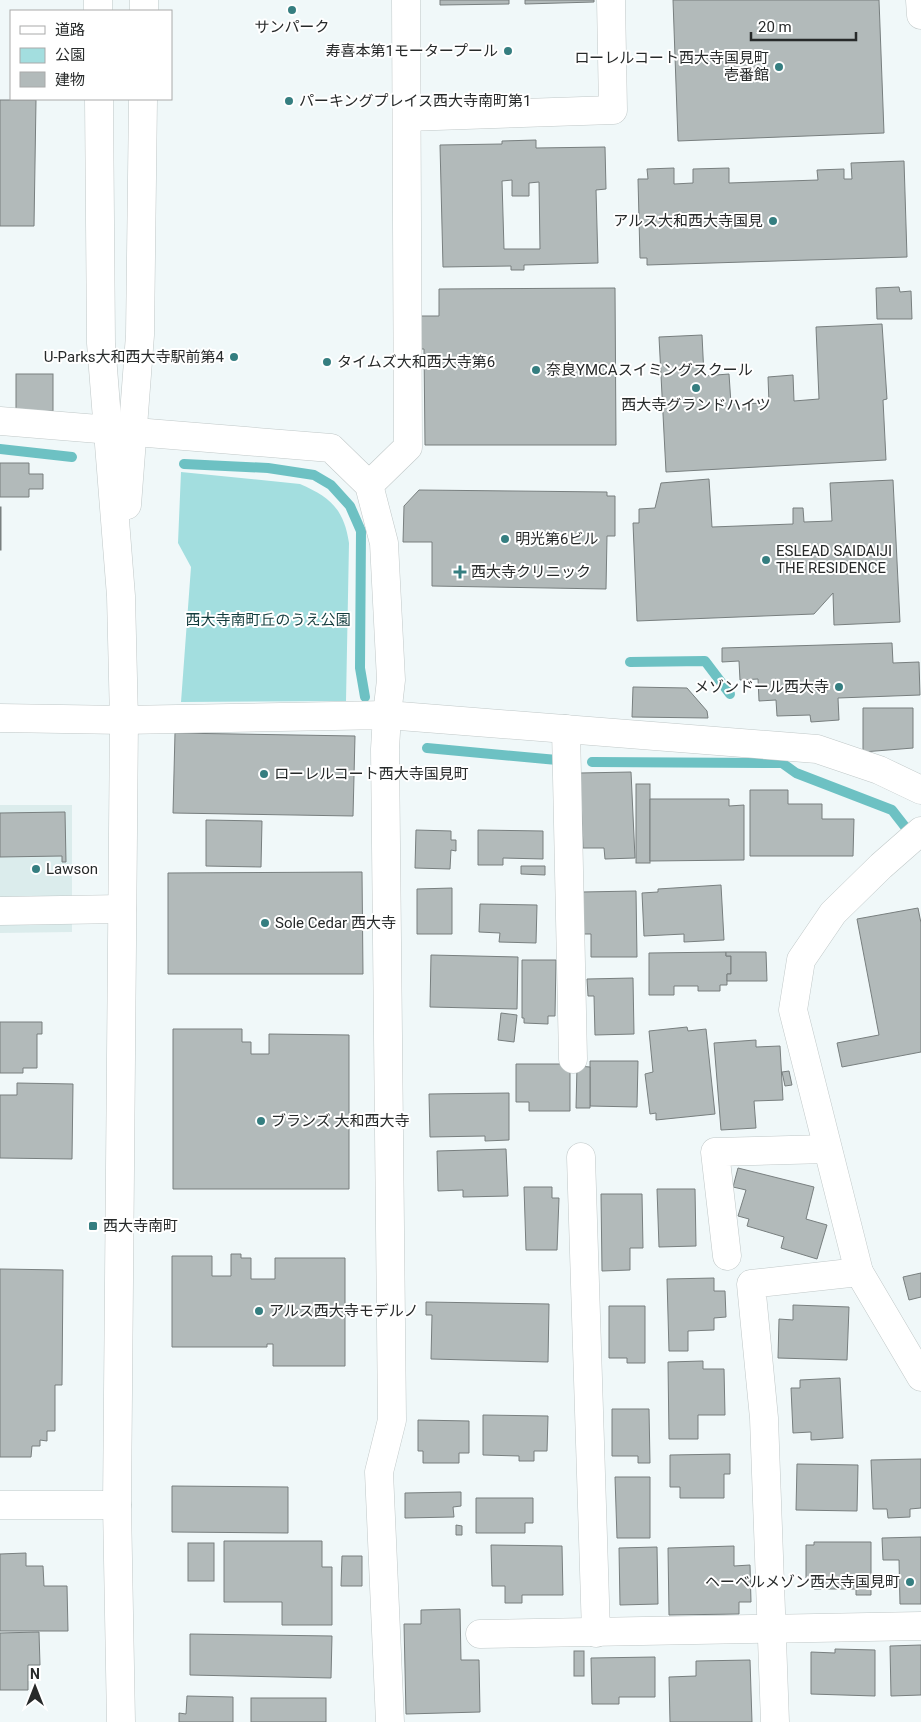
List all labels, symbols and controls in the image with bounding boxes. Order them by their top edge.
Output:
marker: サンパーク [286,4,298,16]
legend [10,10,172,100]
scale bar [751,10,856,42]
place label: サンパーク [254,18,330,36]
text: 20 m [758,18,792,36]
text: 道路 [55,21,85,39]
place label: 寿喜本第1モータープール [325,42,498,60]
marker: 寿喜本第1モータープール [502,45,514,57]
text: 公園 [55,46,85,64]
place label: ローレルコート西大寺国見町 壱番館 [574,49,769,84]
marker: ローレルコート西大寺国見町 壱番館 [773,61,785,73]
text: 建物 [55,71,85,89]
place label: パーキングプレイス西大寺南町第1 [299,92,532,110]
marker: パーキングプレイス西大寺南町第1 [283,95,295,107]
place label: アルス大和西大寺国見 [613,212,763,230]
marker: アルス大和西大寺国見 [767,215,779,227]
place label: U-Parks大和西大寺駅前第4 [44,348,225,366]
marker: U-Parks大和西大寺駅前第4 [228,351,240,363]
place label: タイムズ大和西大寺第6 [337,353,495,371]
marker: タイムズ大和西大寺第6 [321,356,333,368]
place label: 奈良YMCAスイミングスクール [546,361,753,379]
marker: 奈良YMCAスイミングスクール [530,364,542,376]
marker: 西大寺グランドハイツ [690,382,702,394]
place label: 西大寺グランドハイツ [621,396,771,414]
place label: 明光第6ビル [515,530,598,548]
marker: 明光第6ビル [499,533,511,545]
place label: ESLEAD SAIDAIJI THE RESIDENCE [776,542,892,577]
marker: ESLEAD SAIDAIJI THE RESIDENCE [760,554,772,566]
place label: 西大寺クリニック [471,563,591,581]
marker: 西大寺クリニック [453,565,467,579]
park label: 西大寺南町丘のうえ公園 [185,611,351,629]
place label: メゾンドール西大寺 [694,678,829,696]
marker: メゾンドール西大寺 [833,681,845,693]
place label: ローレルコート西大寺国見町 [274,765,469,783]
marker: ローレルコート西大寺国見町 [258,768,270,780]
place label: Lawson [46,860,98,878]
marker: Lawson [30,863,42,875]
place label: Sole Cedar 西大寺 [275,914,396,932]
marker: Sole Cedar 西大寺 [259,917,271,929]
place label: ブランズ 大和西大寺 [271,1112,409,1130]
marker: ブランズ 大和西大寺 [255,1115,267,1127]
place label: 西大寺南町 [103,1217,178,1235]
marker: 西大寺南町 [87,1220,99,1232]
place label: アルス西大寺モデルノ [269,1302,419,1320]
marker: アルス西大寺モデルノ [253,1305,265,1317]
place label: ヘーベルメゾン西大寺国見町 [705,1573,900,1591]
marker: ヘーベルメゾン西大寺国見町 [904,1576,916,1588]
north arrow [10,1662,60,1712]
text: N [30,1666,40,1682]

